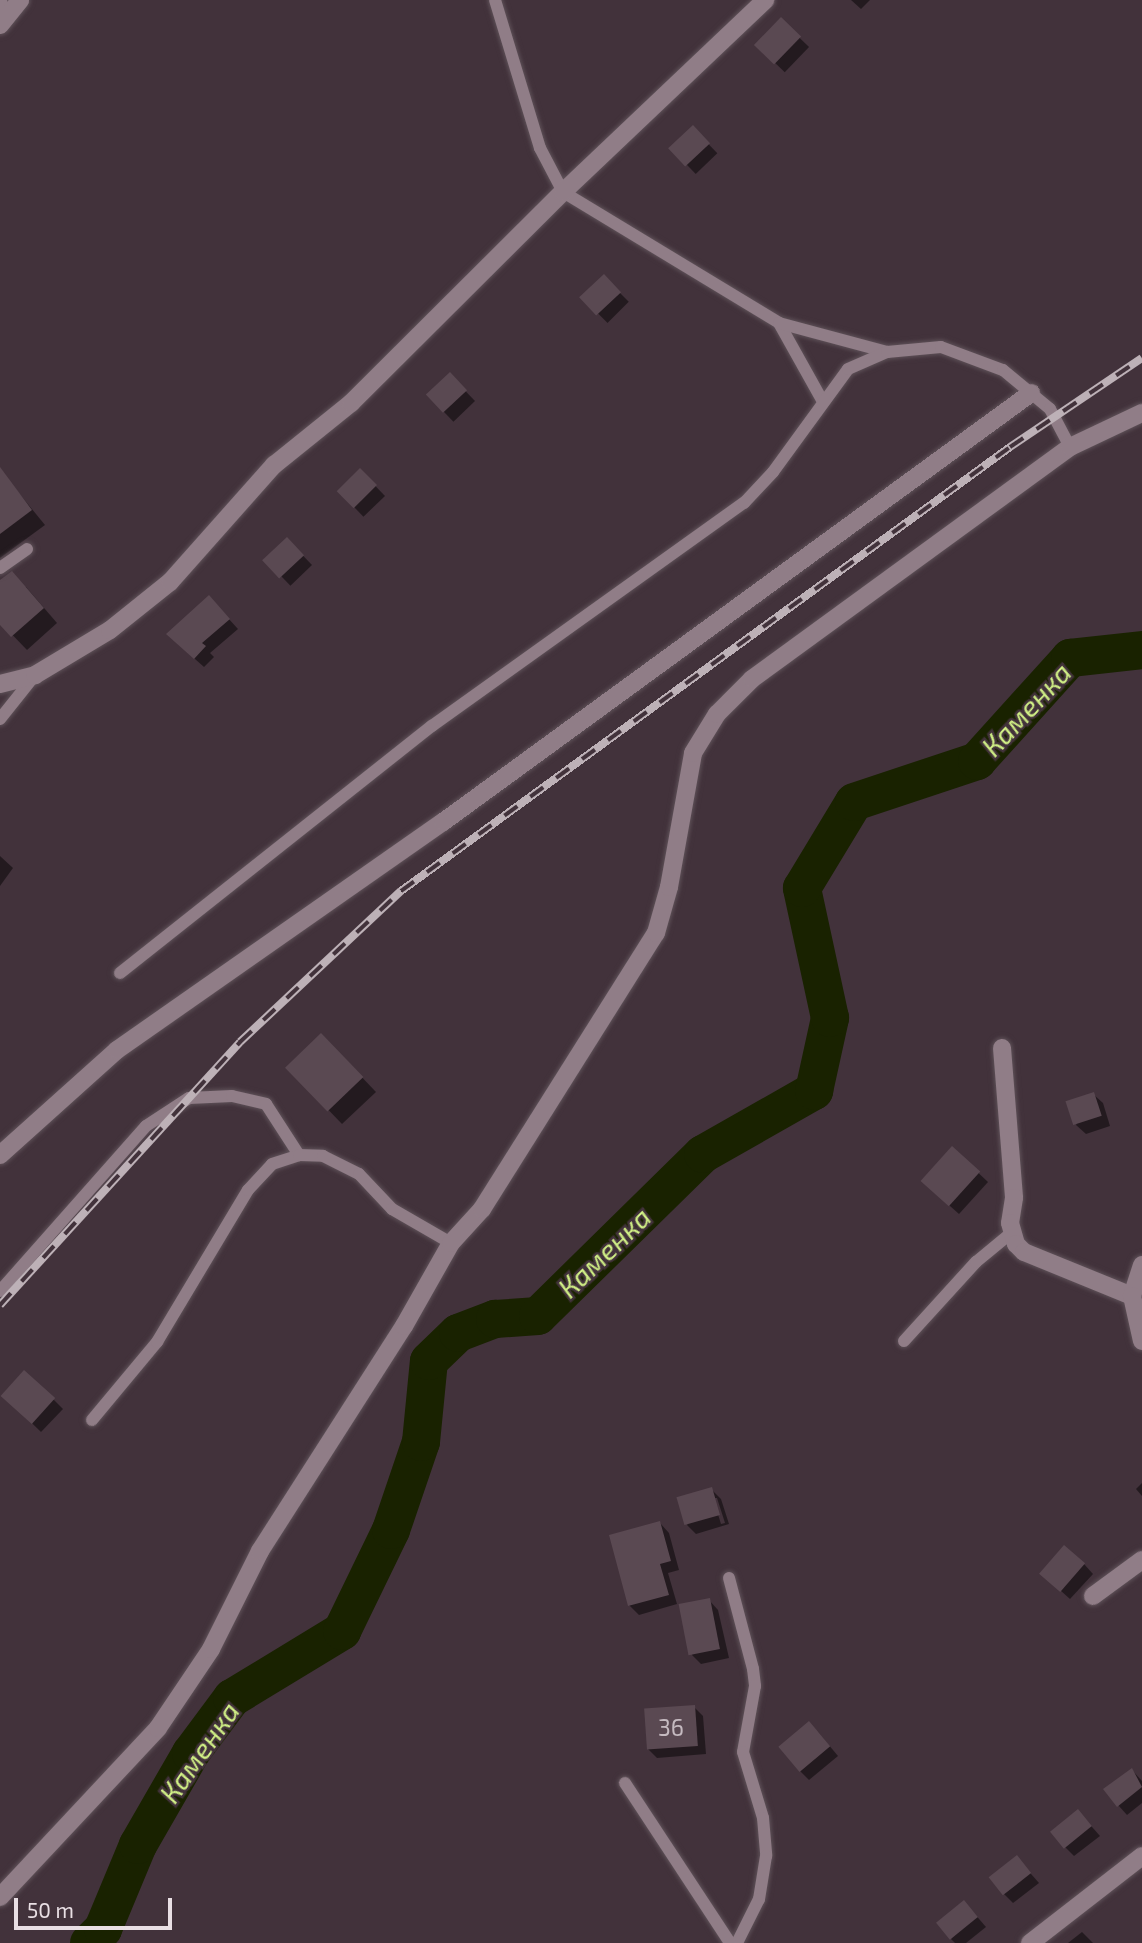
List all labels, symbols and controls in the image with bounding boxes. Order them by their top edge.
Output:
water label: Каменка [974,655,1078,763]
water label: Каменка [551,1200,657,1304]
water label: Каменка [152,1695,246,1809]
house number: 36 [658,1713,684,1741]
scale bar [18,1884,175,1928]
text: 50 m [27,1897,74,1922]

